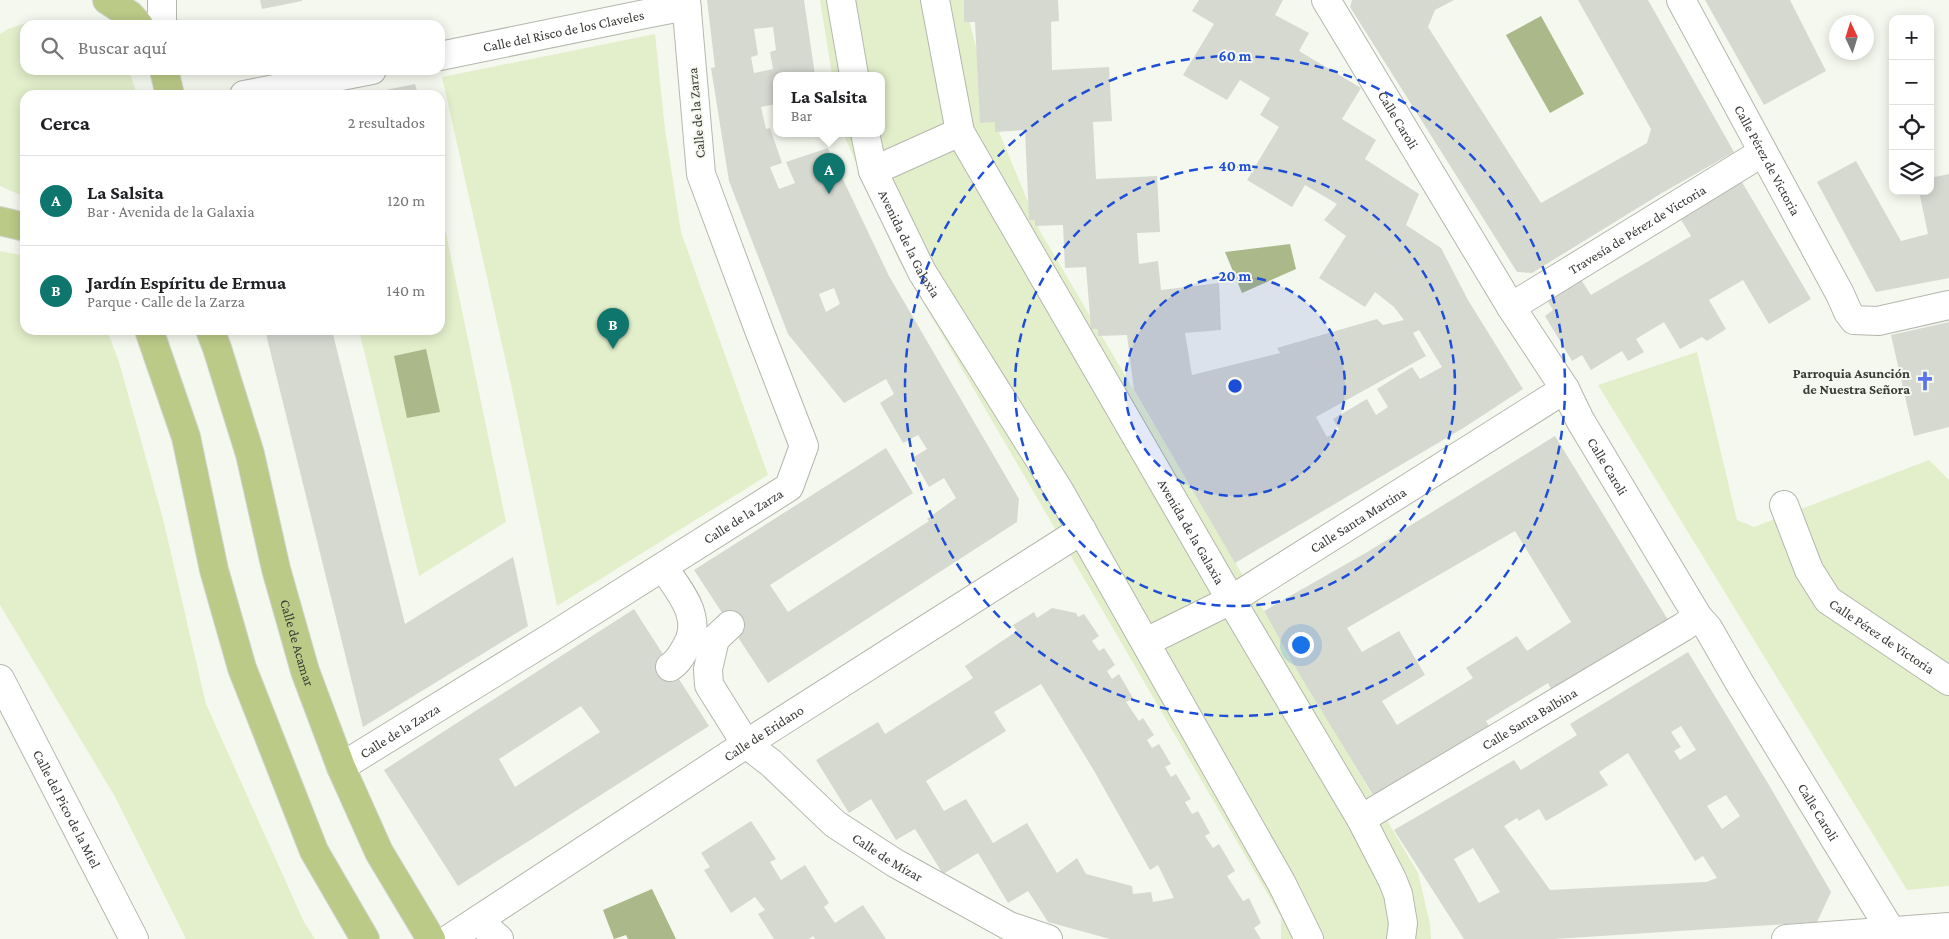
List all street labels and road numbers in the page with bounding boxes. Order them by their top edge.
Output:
street label: Calle del Risco de los Claveles [481,6,645,55]
street label: Calle de la Zarza [684,67,708,159]
street label: Calle Caroli [1375,88,1422,152]
street label: Calle Pérez de Victoria [1731,102,1804,219]
street label: Travesía de Pérez de Victoria [1566,181,1709,278]
street label: Avenida de la Galaxia [875,187,944,301]
street label: Calle Caroli [1584,434,1631,498]
street label: Avenida de la Galaxia [1155,476,1228,587]
street label: Calle Santa Martina [1307,483,1409,556]
street label: Calle de la Zarza [700,485,786,547]
street label: Calle Pérez de Victoria [1826,595,1938,677]
street label: Calle de Acamar [277,597,318,689]
street label: Calle Santa Balbina [1479,684,1580,753]
street label: Calle de la Zarza [357,700,443,761]
street label: Calle de Eridano [721,701,806,764]
street label: Calle del Pico de la Miel [30,747,104,871]
street label: Calle Caroli [1795,780,1842,844]
street label: Calle de Mízar [849,829,926,885]

